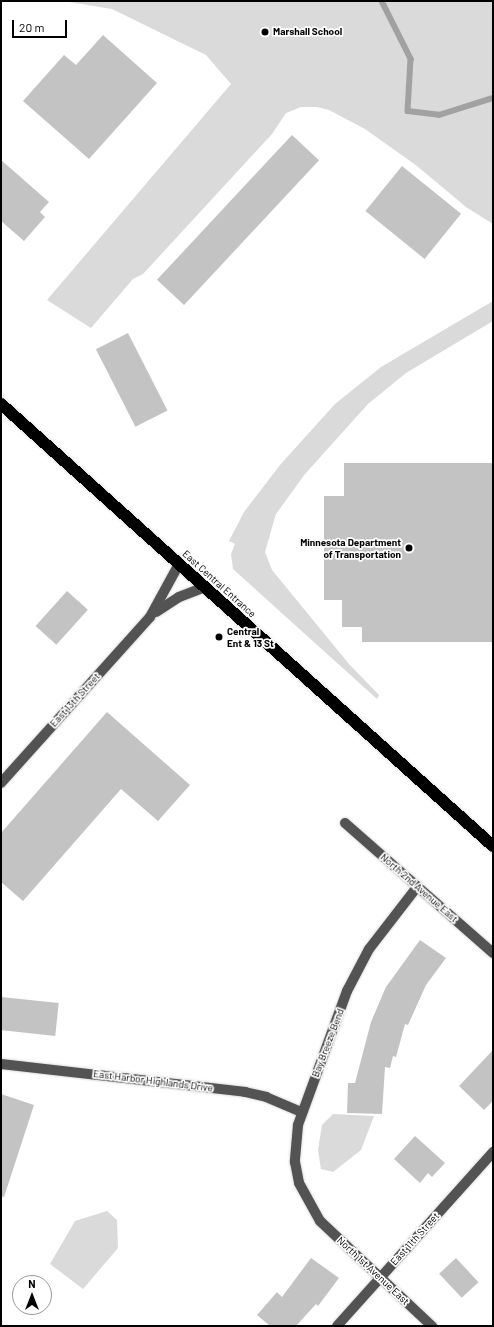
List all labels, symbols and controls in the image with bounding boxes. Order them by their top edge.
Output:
scale bar [14,12,69,38]
text: 20 m [19,20,45,34]
place label: Marshall School [273,26,342,38]
marker: Marshall School [260,27,270,37]
place label: Minnesota Department of Transportation [300,536,401,560]
marker: Minnesota Department of Transportation [404,543,414,553]
street label: East Central Entrance [180,548,258,620]
place label: Central Ent & 13 St [227,625,274,648]
marker: Central Ent & 13 St [214,632,224,642]
street label: East 13th Street [48,671,102,729]
street label: North 2nd Avenue East [378,851,460,925]
street label: Bay Breeze Bend [309,1007,347,1079]
street label: East Harbor Highlands Drive [92,1068,214,1094]
street label: East 11th Street [388,1210,442,1268]
street label: North 1st Avenue East [334,1234,412,1308]
north arrow [12,1275,52,1315]
text: N [28,1277,36,1290]

